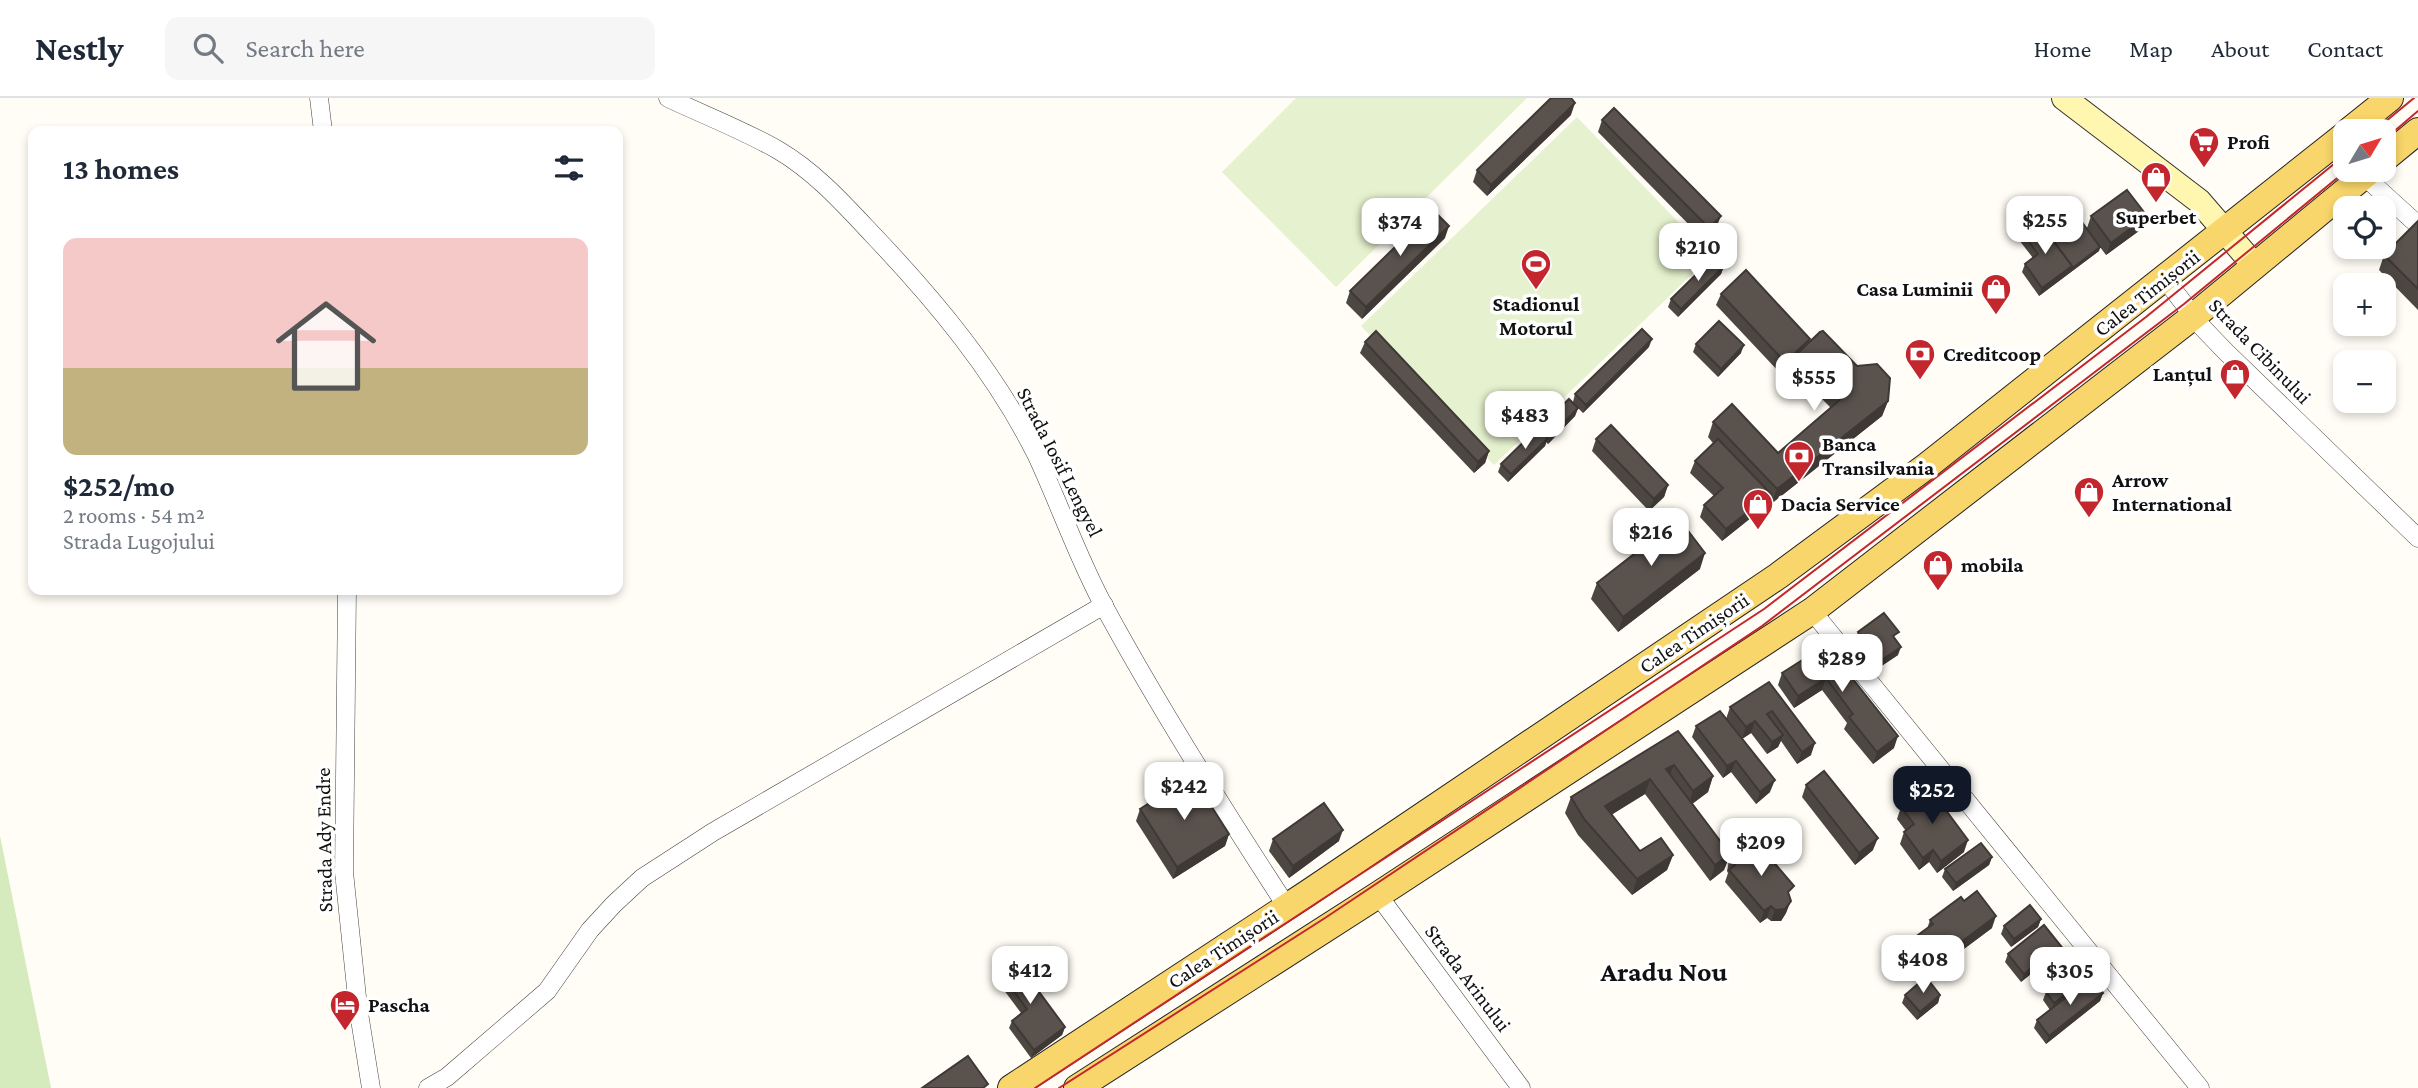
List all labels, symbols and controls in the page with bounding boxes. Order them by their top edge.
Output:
search box [165,17,655,80]
icon: search [189,29,227,67]
text: Nestly [35,30,123,67]
text: Search here [245,34,365,63]
text: Home [2034,35,2091,62]
text: Map [2129,35,2173,62]
text: About [2211,35,2269,62]
text: Contact [2307,35,2383,62]
north arrow [2333,119,2396,182]
map controls [2333,119,2396,413]
supermarket icon: Profi [2187,125,2221,169]
place label: Profi [2227,130,2270,154]
icon: filters [550,149,588,187]
text: 13 homes [63,152,179,185]
shop icon: Superbet [2139,160,2173,204]
button: locate [2333,196,2396,259]
pin: $255 [2004,197,2086,256]
pin: $374 [1359,198,1441,258]
place label: Superbet [2116,205,2197,229]
text: $255 [2022,206,2068,232]
text: $374 [1378,208,1422,234]
pin: $210 [1657,223,1739,283]
text: $210 [1675,233,1721,259]
street label: Calea Timișorii [2090,244,2205,342]
sports icon: Stadionul Motorul [1519,247,1553,291]
shop icon: Casa Luminii [1979,272,2013,316]
button: + [2333,273,2396,336]
place label: Casa Luminii [1856,277,1973,301]
icon: home [263,283,389,409]
place label: Stadionul Motorul [1493,292,1579,340]
street label: Strada Cibinului [2204,293,2317,409]
bank icon: Creditcoop [1903,337,1937,381]
place label: Creditcoop [1943,342,2041,366]
button: − [2333,350,2396,413]
pin: $555 [1773,354,1855,413]
shop icon: Lanțul [2218,357,2252,401]
place label: Lanțul [2153,362,2212,387]
text: $555 [1792,363,1836,389]
street label: Strada Iosif Lengyel [1012,383,1108,541]
pin: $483 [1484,392,1566,451]
text: $483 [1501,401,1549,427]
place label: Banca Transilvania [1822,432,1935,480]
bank icon: Banca Transilvania [1782,439,1816,483]
place label: Arrow International [2111,468,2232,516]
text: $252/mo [63,469,175,502]
shop icon: Arrow International [2072,475,2106,519]
shop icon: Dacia Service [1741,487,1775,531]
place label: Dacia Service [1781,492,1900,516]
text: 2 rooms · 54 m² [63,502,205,528]
pin: $216 [1610,508,1692,568]
text: $216 [1629,518,1673,544]
text: Strada Lugojului [63,528,215,554]
shop icon: mobila [1921,548,1955,592]
place label: mobila [1961,553,2024,577]
street label: Calea Timișorii [1635,587,1754,679]
pin: $289 [1801,634,1883,694]
text: $289 [1818,644,1866,670]
pin: $242 [1143,762,1225,822]
pin: $252 [1891,766,1973,826]
street label: Strada Ady Endre [311,767,337,913]
text: $242 [1160,772,1208,798]
text: $252 [1909,776,1955,802]
pin: $209 [1720,818,1802,878]
text: $209 [1736,828,1786,854]
street label: Calea Timișorii [1163,904,1284,994]
street label: Strada Arinului [1420,920,1516,1037]
pin: $408 [1882,936,1964,995]
text: $408 [1897,945,1949,971]
pin: $412 [989,946,1071,1006]
pin: $305 [2029,948,2111,1007]
text: $412 [1008,956,1052,982]
district label: Aradu Nou [1600,956,1727,987]
text: $305 [2046,957,2094,983]
hotel icon: Pascha [328,988,362,1032]
place label: Pascha [368,993,430,1017]

